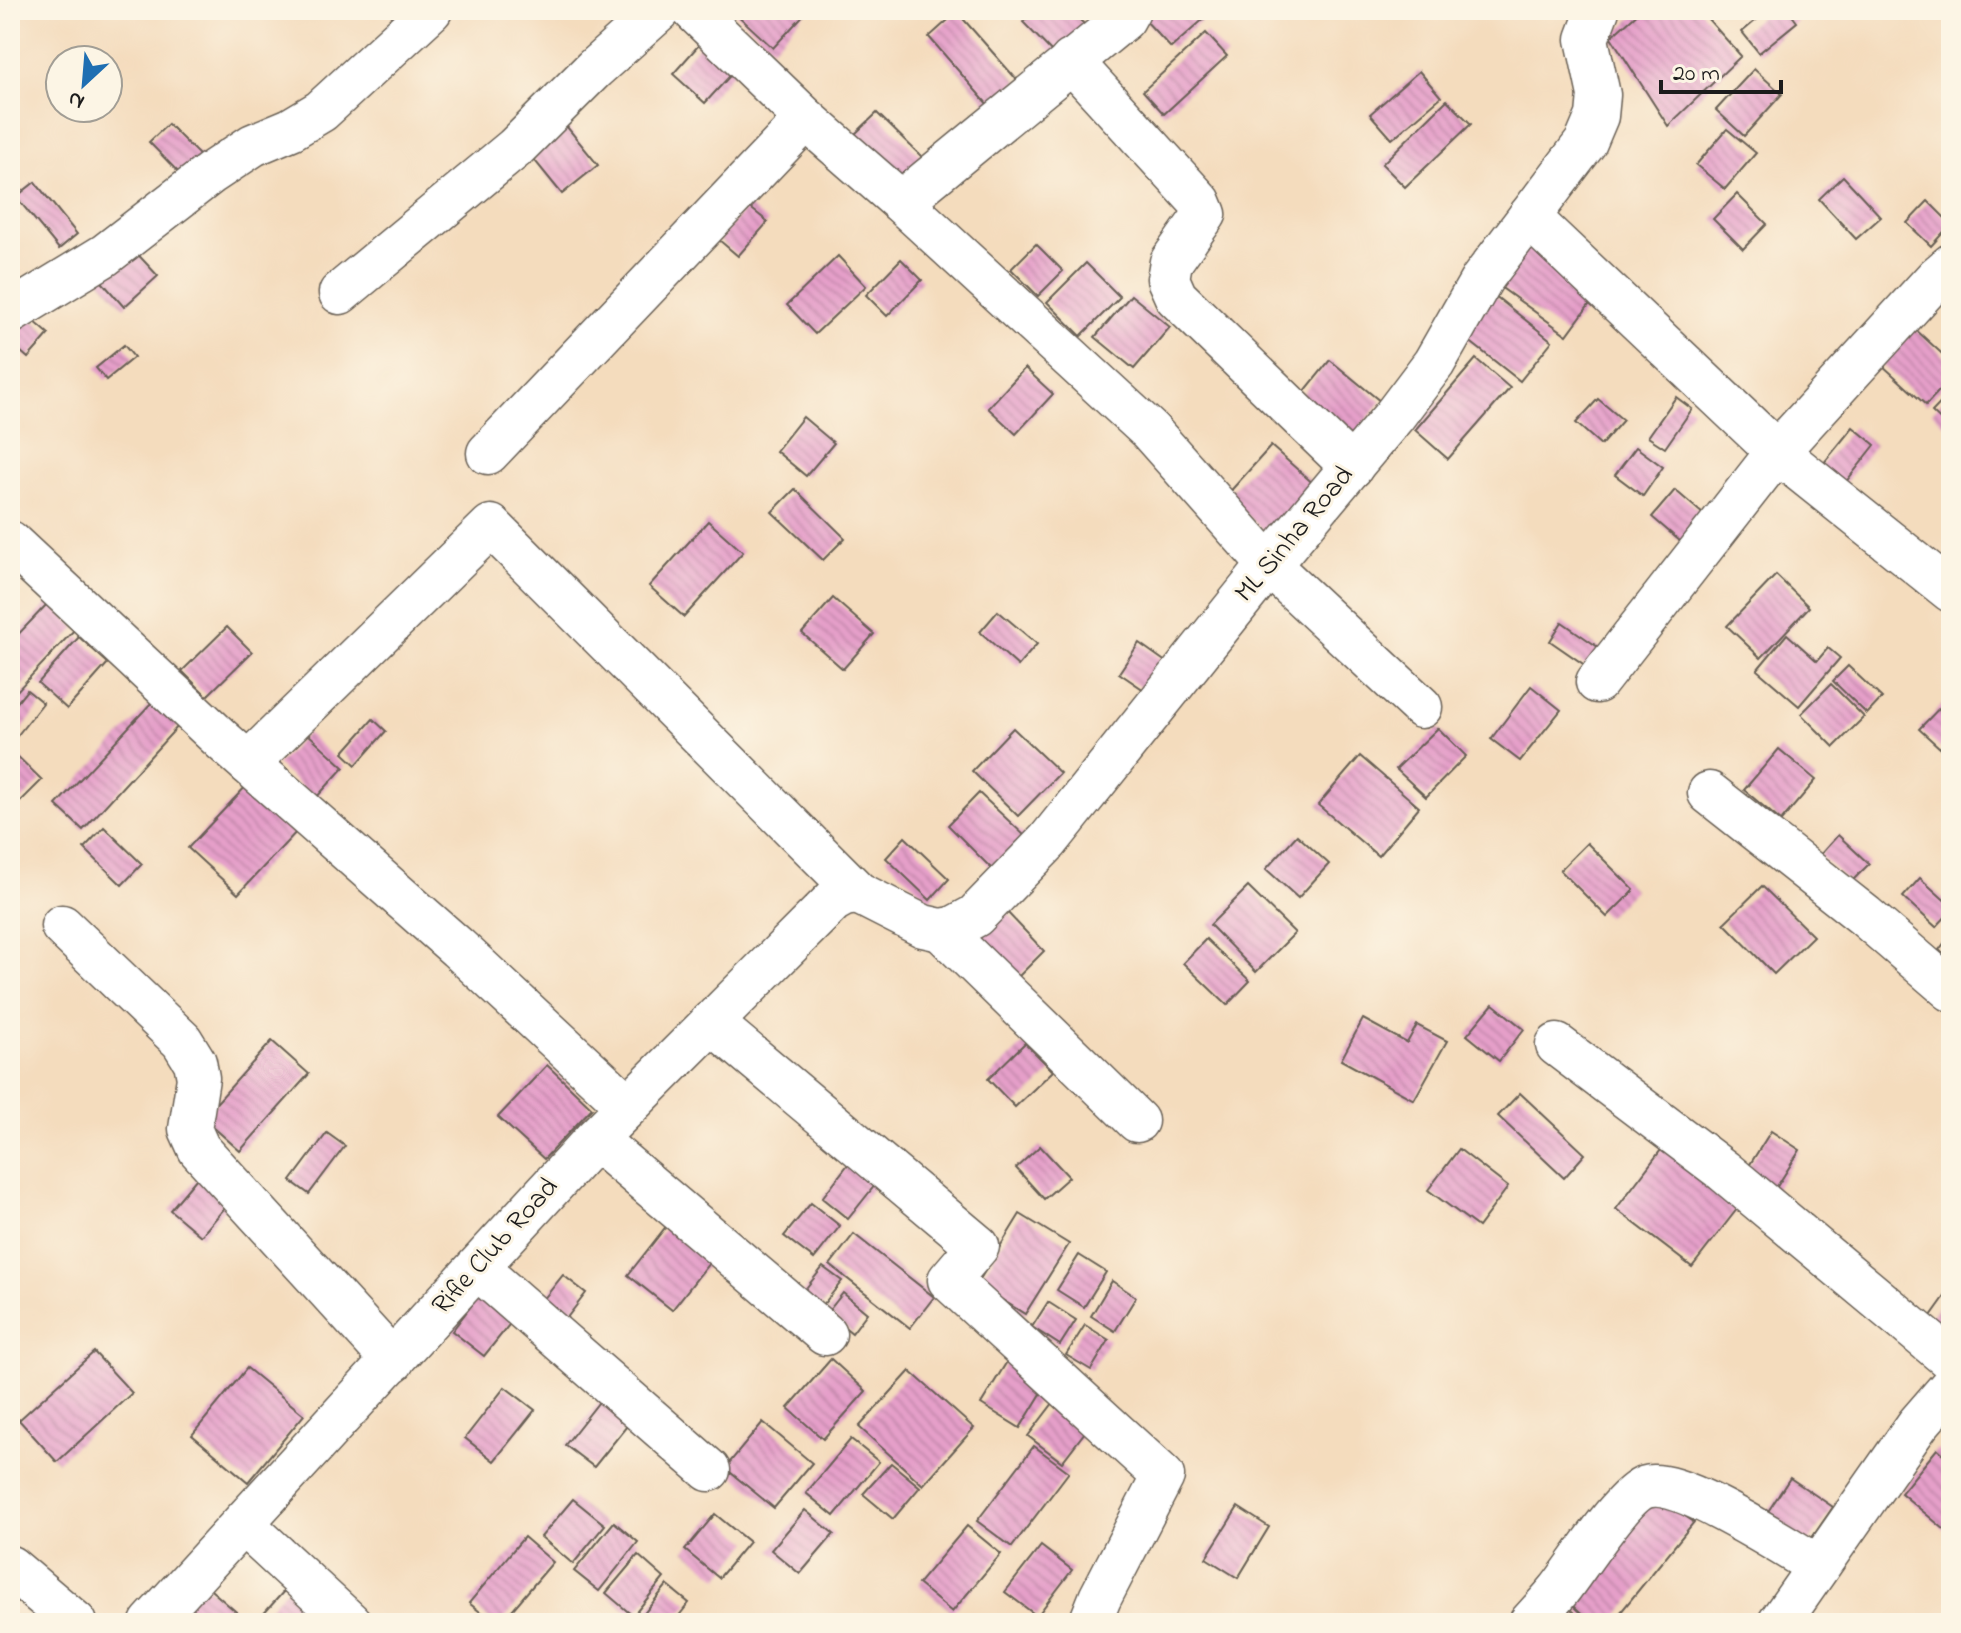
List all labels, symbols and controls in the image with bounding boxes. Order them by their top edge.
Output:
north arrow [44,44,124,124]
scale bar [1661,44,1781,94]
text: 20 m [1673,57,1720,92]
text: N [63,82,90,117]
street label: ML Sinha Road [1225,457,1365,612]
street label: Rifle Club Road [423,1169,569,1325]

